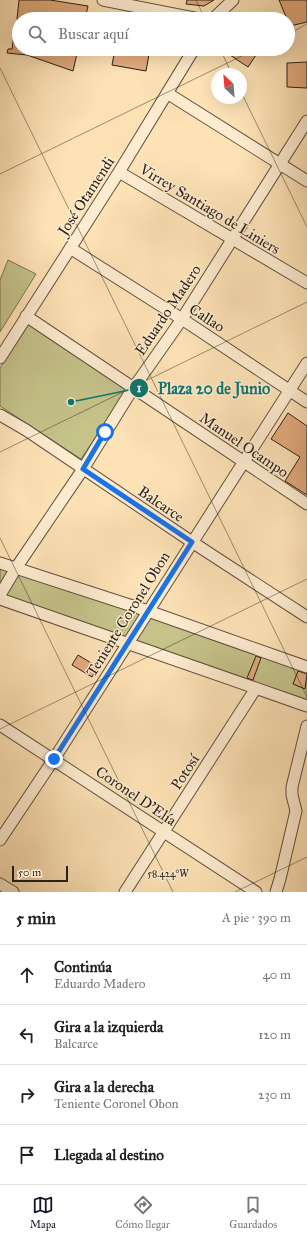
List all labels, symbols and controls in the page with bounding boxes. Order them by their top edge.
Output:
search box [12,12,295,56]
icon: search [26,23,48,45]
text: Buscar aquí [58,25,129,43]
north arrow [211,68,247,104]
street label: José Otamendi [53,153,119,241]
street label: Virrey Santiago de Liniers [136,159,283,258]
street label: Eduardo Madero [131,261,205,359]
street label: Callao [186,300,228,336]
callout: Plaza 20 de Junio [129,374,278,402]
text: Plaza 20 de Junio [158,379,270,399]
text: 1 [137,381,142,395]
street label: Manuel Ocampo [196,409,292,482]
route start [96,423,114,441]
street label: Balcarce [135,482,187,526]
street label: Teniente Coronel Obon [82,548,174,680]
route end [45,750,63,768]
street label: Potosí [167,750,204,793]
street label: Coronel D'Elía [92,762,180,830]
scale bar [12,864,68,883]
text: 50 m [18,866,41,879]
text: 58.424°W [147,868,189,880]
text: 5 min [16,908,56,929]
text: A pie · 390 m [222,910,291,926]
text: Continúa [54,958,112,976]
icon: ahead [16,964,38,986]
text: 40 m [262,967,291,983]
text: Eduardo Madero [54,976,145,992]
text: Gira a la izquierda [54,1018,163,1036]
icon: left [16,1024,38,1046]
text: 120 m [258,1027,291,1043]
text: Balcarce [54,1036,98,1052]
text: Gira a la derecha [54,1078,154,1096]
icon: right [16,1084,38,1106]
text: 230 m [258,1087,291,1103]
text: Teniente Coronel Obon [54,1096,179,1112]
icon: arrive [16,1144,38,1166]
text: Llegada al destino [54,1146,164,1164]
tab: Mapa [30,1194,56,1231]
tab: Cómo llegar [115,1194,170,1231]
tab: Guardados [229,1194,277,1231]

